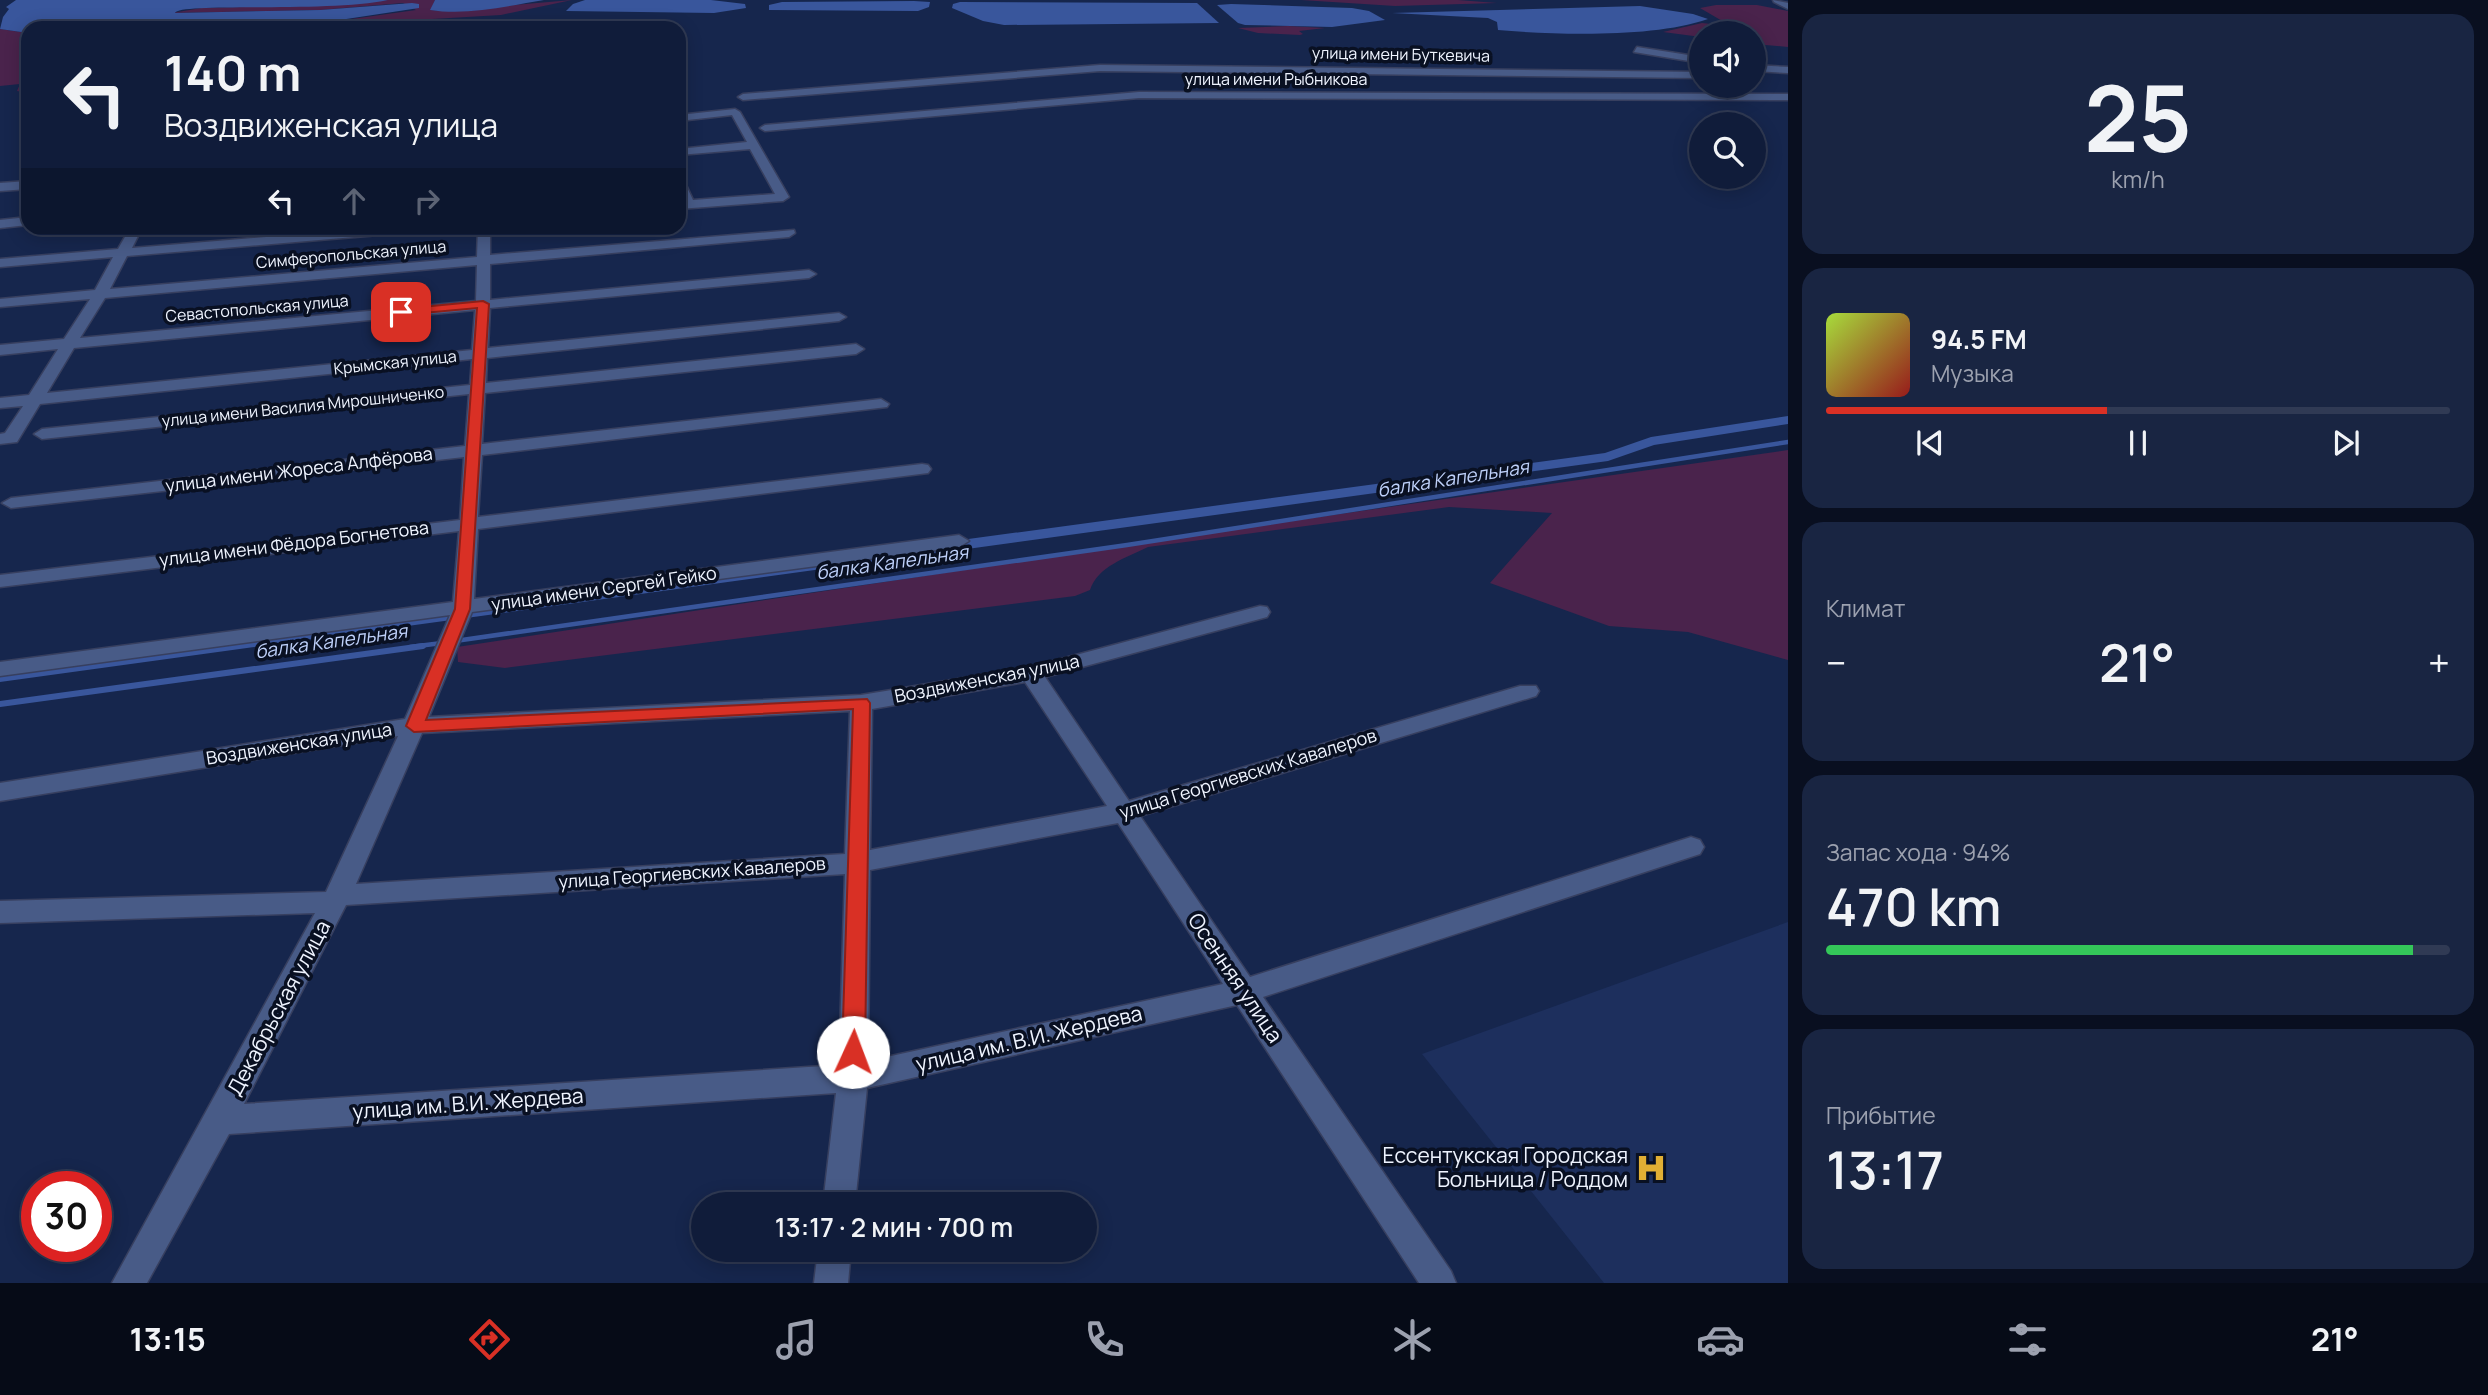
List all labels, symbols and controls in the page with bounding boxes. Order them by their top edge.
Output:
map controls [1689,21,1766,189]
button: sound [1689,21,1766,98]
text: 140 m [164,39,301,106]
street label: улица имени Буткевича [1312,41,1490,67]
icon: left [49,49,140,140]
text: 25 [2084,55,2192,179]
street label: улица имени Рыбникова [1185,68,1367,90]
text: Воздвиженская улица [164,103,498,147]
button: search [1689,112,1766,189]
text: km/h [2111,163,2165,195]
icon: left [262,182,300,220]
icon: ahead [335,182,373,220]
icon: right [408,182,446,220]
street label: Симферопольская улица [255,235,447,273]
pin [371,282,431,342]
street label: Севастопольская улица [165,289,349,327]
icon: arrive [382,293,420,331]
text: 94.5 FM [1931,321,2027,357]
street label: Крымская улица [332,345,458,379]
text: Музыка [1931,357,2014,389]
street label: улица имени Василия Мирошниченко [161,380,445,432]
icon: previous [1911,424,1949,462]
icon: pause [2119,424,2157,462]
icon: next [2327,424,2365,462]
street label: улица имени Жореса Алфёрова [164,441,434,497]
water label: балка Капельная [1375,453,1532,503]
street label: улица имени Фёдора Богнетова [158,515,430,571]
water label: балка Капельная [814,538,971,586]
street label: улица имени Сергей Гейко [490,560,718,616]
text: Климат [1826,592,1905,624]
water label: балка Капельная [253,617,410,665]
text: 21° [2099,627,2175,698]
text: − [1826,636,1847,688]
text: + [2428,636,2450,688]
street label: Воздвиженская улица [892,648,1081,708]
street label: Воздвиженская улица [204,716,394,770]
street label: улица Георгиевских Кавалеров [1116,722,1380,824]
text: Запас хода · 94% [1826,836,2010,868]
street label: улица Георгиевских Кавалеров [558,851,827,893]
text: 470 km [1826,871,2001,942]
street label: Осенняя улица [1182,907,1290,1048]
street label: Декабрьская улица [220,915,336,1100]
street label: улица им. В.И. Жердева [913,998,1145,1078]
position arrow [816,1015,890,1089]
street label: улица им. В.И. Жердева [351,1081,584,1125]
text: Прибытие [1826,1099,1936,1131]
text: 13:17 [1826,1134,1944,1205]
place label: Ессентукская Городская Больница / Роддом [1383,1141,1628,1193]
hospital icon: Ессентукская Городская Больница / Роддом [1634,1151,1668,1185]
speed limit sign: 30 [21,1171,112,1262]
text: 13:17 · 2 мин · 700 m [775,1209,1013,1245]
icon: directions [465,1315,514,1364]
icon: music [772,1315,821,1364]
icon: phone [1080,1315,1129,1364]
icon: climate [1388,1315,1437,1364]
icon: car [1696,1315,1745,1364]
icon: filters [2003,1315,2052,1364]
text: 13:15 [129,1317,206,1361]
text: 21° [2311,1317,2359,1361]

